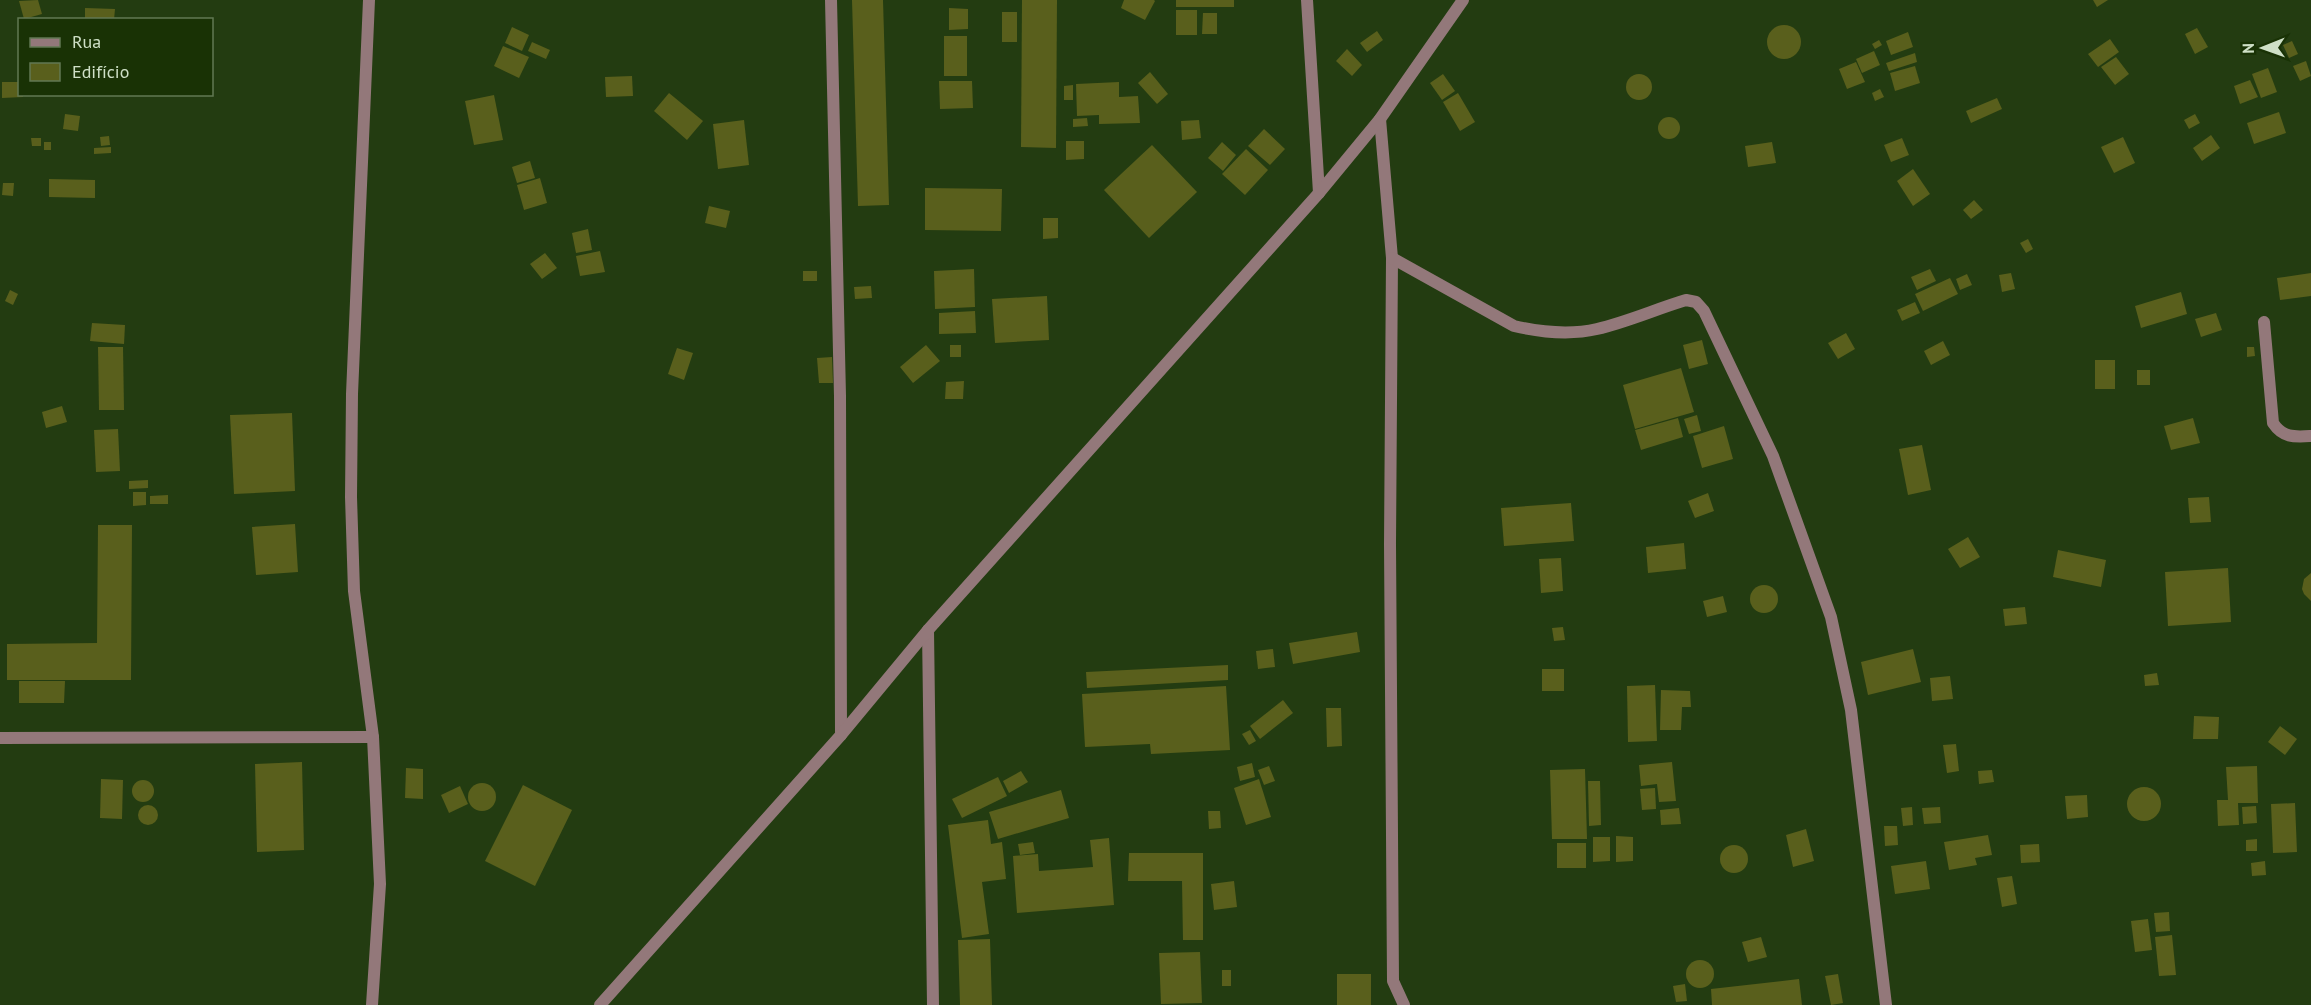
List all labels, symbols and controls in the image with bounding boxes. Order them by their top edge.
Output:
legend [18,18,213,96]
north arrow [2233,18,2293,78]
text: Rua [72,30,101,53]
text: N [2238,43,2258,54]
text: Edifício [72,60,129,83]

